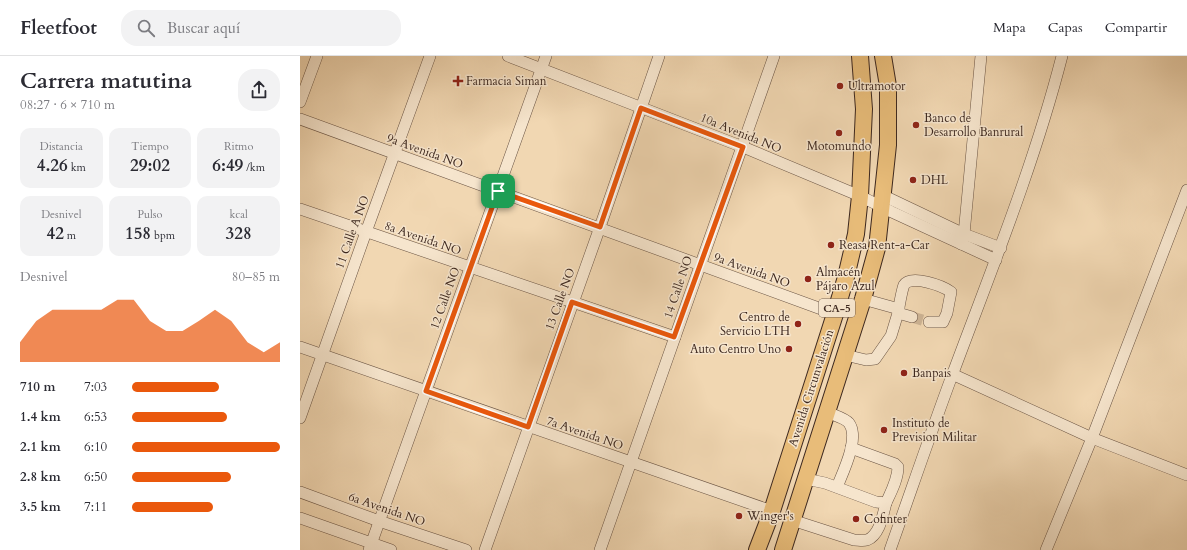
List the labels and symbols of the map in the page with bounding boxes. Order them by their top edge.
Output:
place label: Farmacia Siman [466,73,547,89]
marker: Farmacia Siman [453,76,463,86]
place label: Ultramotor [848,78,906,94]
marker: Ultramotor [835,81,845,91]
street label: 10a Avenida NO [698,109,784,157]
place label: Banco de Desarrollo Banrural [924,110,1023,140]
marker: Banco de Desarrollo Banrural [911,120,921,130]
marker: Motomundo [834,128,844,138]
street label: 9a Avenida NO [385,130,465,172]
place label: Motomundo [807,138,872,154]
place label: DHL [921,172,949,188]
pin [481,174,515,208]
marker: DHL [908,175,918,185]
street label: 11 Calle A NO [331,193,373,271]
street label: 8a Avenida NO [382,217,464,259]
place label: Reasa Rent-a-Car [839,237,930,253]
marker: Reasa Rent-a-Car [826,240,836,250]
street label: 9a Avenida NO [712,249,792,291]
street label: 14 Calle NO [660,254,696,320]
place label: Almacén Pájaro Azul [816,264,874,294]
street label: 12 Calle NO [426,265,464,331]
street label: 13 Calle NO [541,266,579,332]
marker: Almacén Pájaro Azul [803,274,813,284]
road number: CA-5 [819,299,855,317]
place label: Centro de Servicio LTH [720,309,790,339]
marker: Centro de Servicio LTH [793,319,803,329]
street label: Avenida Circunvalación [784,327,838,449]
place label: Auto Centro Uno [690,341,782,357]
marker: Auto Centro Uno [784,344,794,354]
place label: Banpais [912,365,951,381]
marker: Banpais [899,368,909,378]
street label: 7a Avenida NO [544,412,626,454]
place label: Instituto de Prevision Militar [892,415,977,445]
marker: Instituto de Prevision Militar [879,425,889,435]
street label: 6a Avenida NO [346,488,428,530]
place label: Winger's [746,508,794,524]
marker: Winger's [734,511,744,521]
place label: Cofinter [864,511,907,527]
marker: Cofinter [851,514,861,524]

